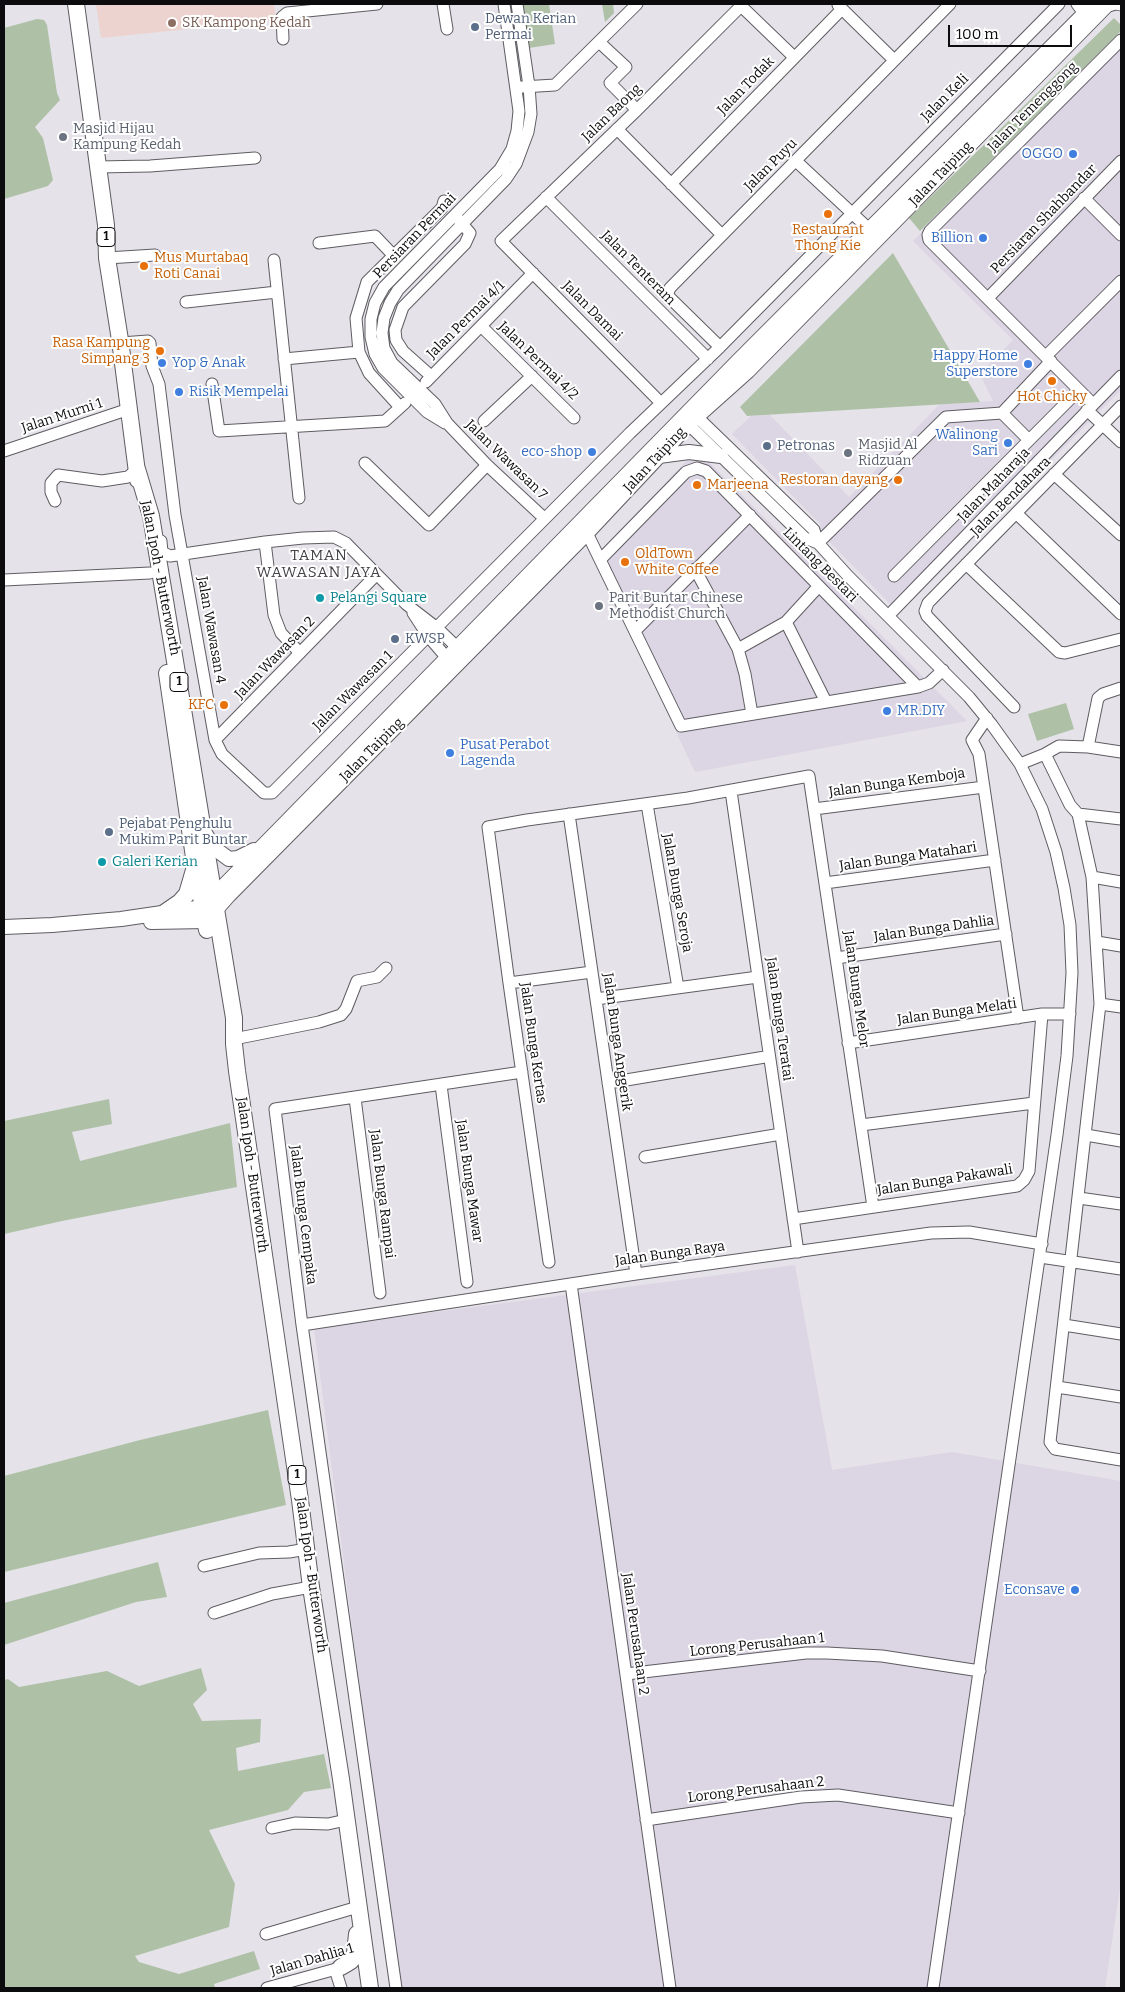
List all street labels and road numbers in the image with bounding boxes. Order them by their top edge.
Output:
street label: Jalan Todak [714,53,778,119]
street label: Jalan Temenggong [984,58,1082,156]
street label: Jalan Keli [918,71,972,125]
street label: Jalan Baong [579,80,645,146]
street label: Jalan Puyu [741,135,801,195]
street label: Jalan Taiping [906,138,976,210]
street label: Persiaran Shahbandar [988,161,1100,277]
street label: Persiaran Permai [370,190,460,282]
street label: Jalan Tenteram [597,227,679,309]
road number: 1 [97,228,115,246]
street label: Jalan Permai 4/1 [424,278,508,362]
street label: Jalan Damai [559,278,625,344]
street label: Jalan Permai 4/2 [494,318,582,404]
street label: Jalan Murni 1 [20,395,104,437]
street label: Jalan Wawasan 7 [462,417,550,503]
street label: Jalan Taiping [620,424,690,496]
street label: Jalan Maharaja [955,445,1033,525]
street label: Jalan Bendahara [968,454,1054,540]
street label: Jalan Ipoh - Butterworth [137,499,183,657]
street label: Lintang Bestari [779,524,861,606]
street label: Jalan Wawasan 4 [193,575,229,685]
street label: Jalan Wawasan 2 [232,613,318,703]
street label: Jalan Wawasan 1 [310,648,396,734]
road number: 1 [170,672,188,692]
street label: Jalan Taiping [337,715,407,785]
street label: Jalan Bunga Kemboja [828,765,966,801]
street label: Jalan Bunga Seroja [658,832,696,954]
street label: Jalan Bunga Matahari [838,839,978,875]
street label: Jalan Bunga Dahlia [873,912,995,946]
street label: Jalan Bunga Melor [839,930,873,1048]
street label: Jalan Bunga Teratai [762,956,796,1082]
street label: Jalan Bunga Anggerik [599,972,635,1112]
street label: Jalan Bunga Kertas [516,981,550,1105]
street label: Jalan Bunga Melati [896,995,1018,1029]
street label: Jalan Ipoh - Butterworth [233,1096,271,1254]
street label: Jalan Bunga Mawar [452,1118,486,1244]
street label: Jalan Bunga Rampai [366,1129,398,1259]
street label: Jalan Bunga Cempaka [286,1144,320,1286]
street label: Jalan Bunga Pakawali [876,1161,1014,1199]
street label: Jalan Bunga Raya [614,1238,726,1270]
road number: 1 [288,1466,306,1484]
street label: Jalan Ipoh - Butterworth [292,1496,330,1654]
street label: Jalan Perusahaan 2 [618,1572,652,1696]
street label: Lorong Perusahaan 1 [689,1630,825,1660]
street label: Lorong Perusahaan 2 [687,1773,825,1807]
street label: Jalan Dahlia 1 [269,1940,355,1980]

